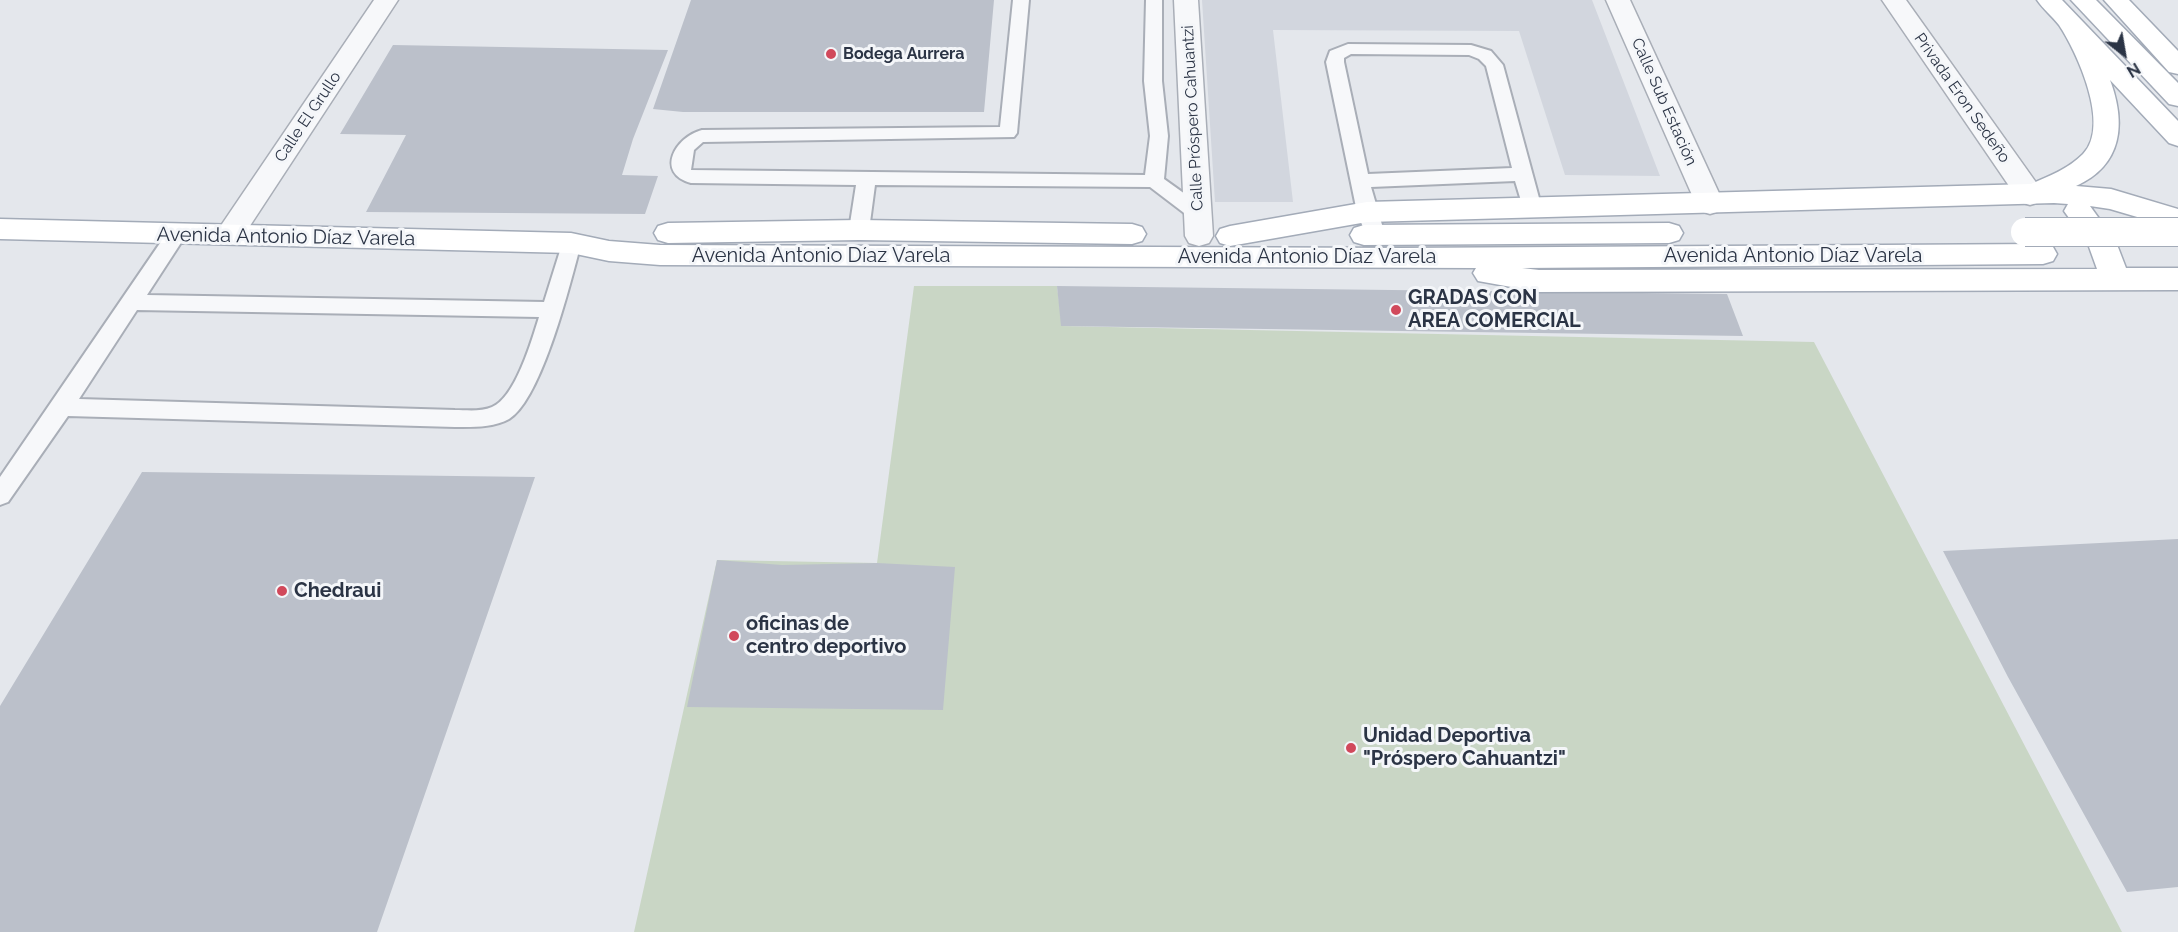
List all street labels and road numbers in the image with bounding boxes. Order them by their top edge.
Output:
street label: Calle Próspero Cahuantzi [1179,25,1207,211]
street label: Privada Eron Sedeño [1910,29,2014,167]
street label: Calle Sub Estación [1627,35,1701,169]
street label: Calle El Grullo [271,68,345,166]
street label: Avenida Antonio Díaz Varela [157,223,415,251]
street label: Avenida Antonio Díaz Varela [692,244,950,268]
street label: Avenida Antonio Díaz Varela [1664,244,1922,268]
street label: Avenida Antonio Díaz Varela [1178,245,1436,269]

